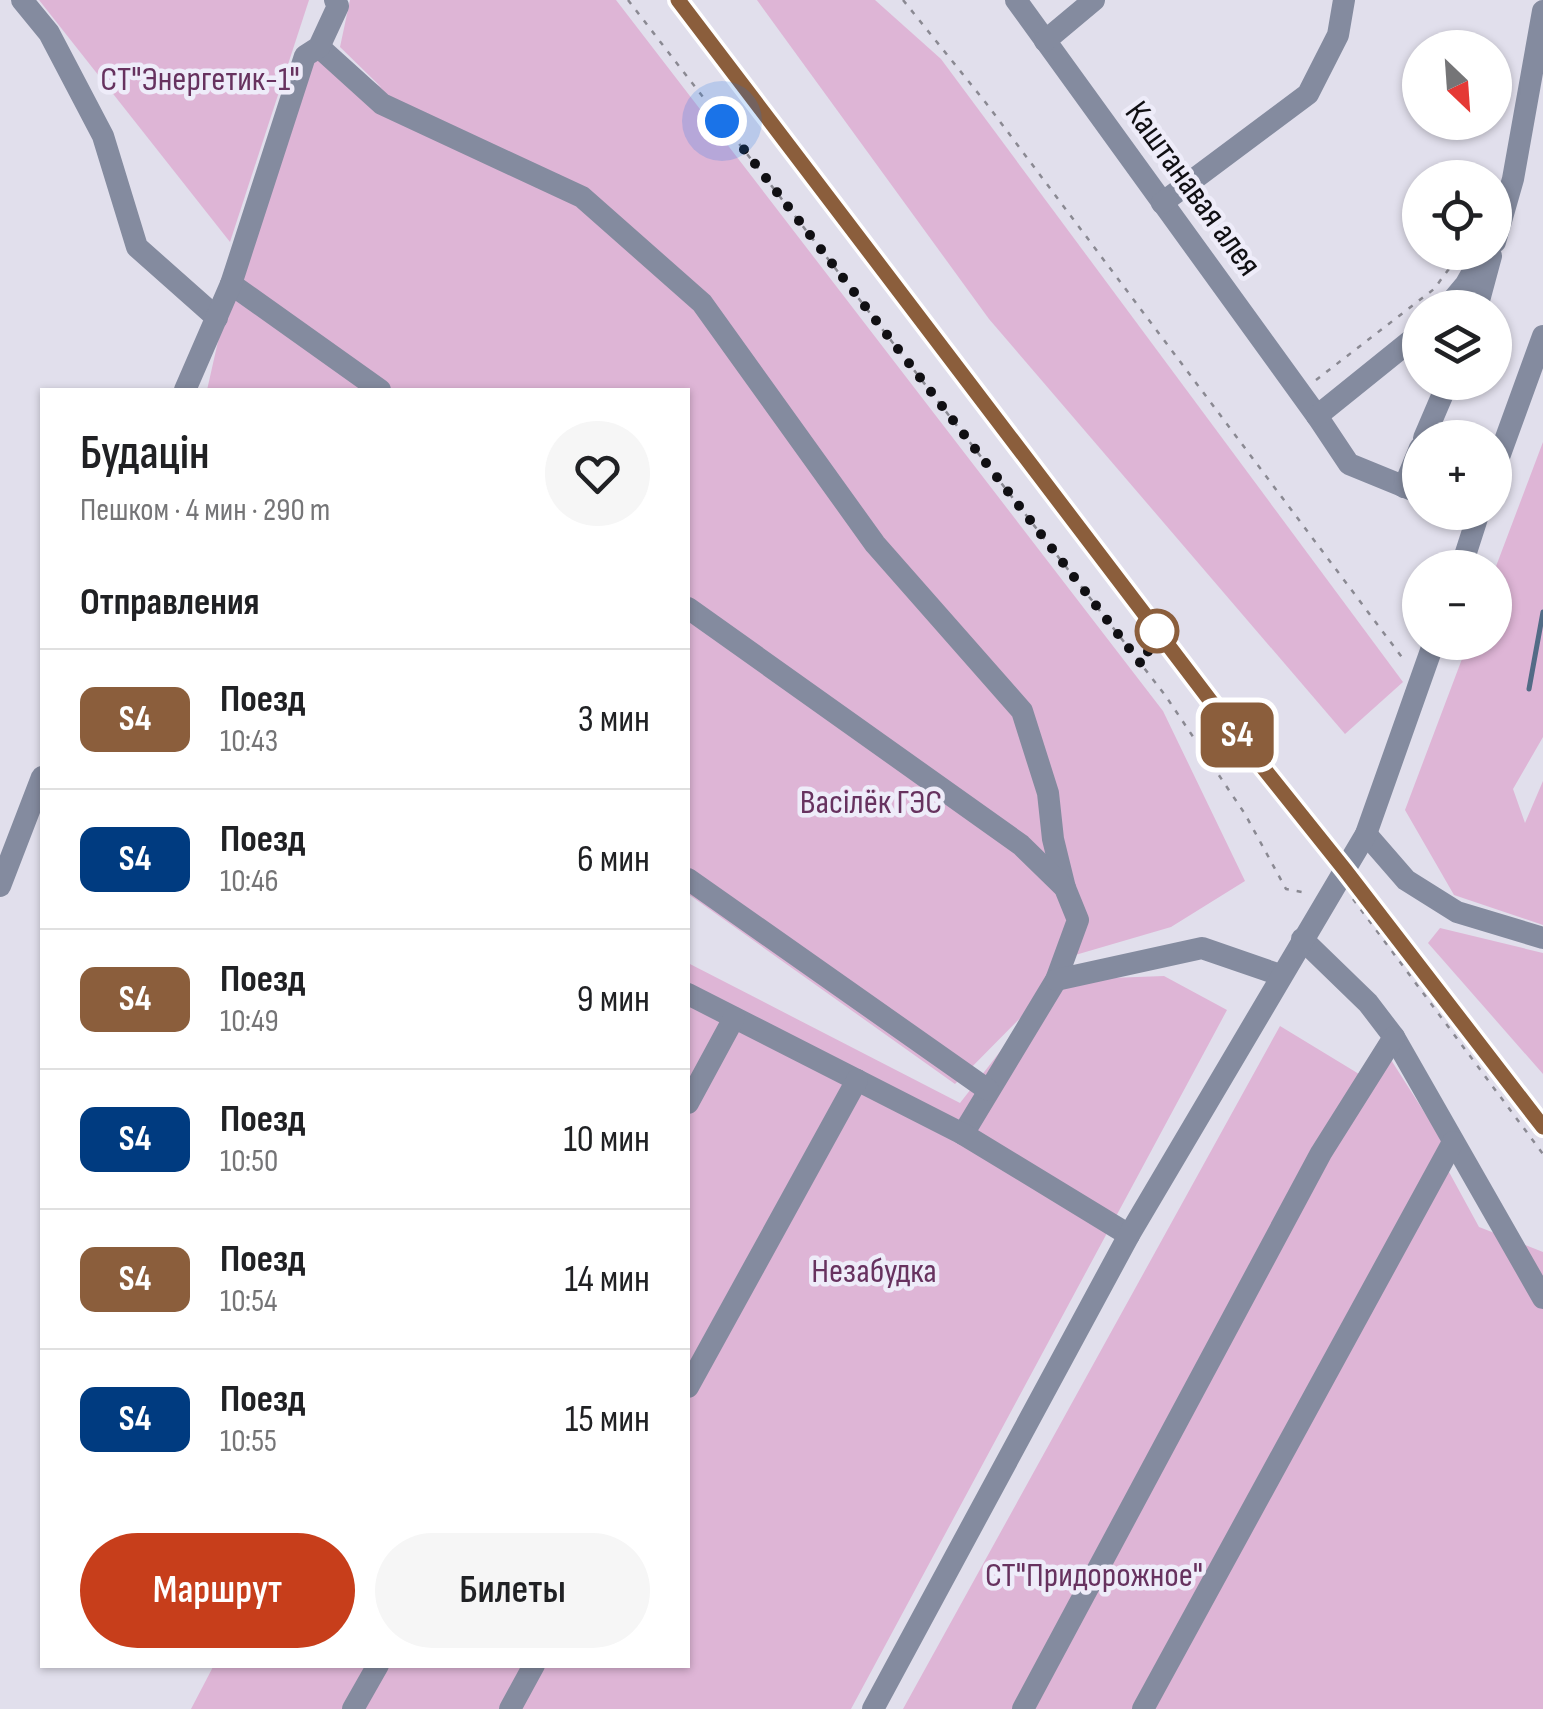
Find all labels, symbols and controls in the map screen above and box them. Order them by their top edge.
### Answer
north arrow [1402,30,1512,140]
map controls [1402,30,1512,660]
park label: СТ"Энергетик-1" [100,58,300,101]
street label: Каштанавая алея [1115,93,1270,284]
your location [697,96,747,146]
button: locate [1402,160,1512,270]
button: layers [1402,290,1512,400]
button: + [1402,420,1512,530]
button: heart [545,421,650,526]
text: Будацін [80,425,210,482]
text: Пешком · 4 мин · 290 m [80,491,330,530]
button: − [1402,550,1512,660]
text: Отправления [80,580,260,625]
unlabelled marker [1136,610,1178,652]
text: Поезд [220,677,305,722]
text: 3 мин [578,697,650,742]
text: S4 [119,698,151,741]
line badge: S4 [1192,702,1282,768]
text: S4 [1221,714,1253,757]
text: 10:43 [220,722,278,761]
park label: Васілёк ГЭС [800,781,942,824]
text: Поезд [220,817,305,862]
text: 6 мин [577,837,650,882]
text: S4 [119,838,151,881]
text: 10:46 [220,862,279,901]
text: Поезд [220,957,305,1002]
text: 9 мин [577,977,650,1022]
text: S4 [119,978,151,1021]
text: 10:49 [220,1002,279,1041]
text: Поезд [220,1097,305,1142]
text: 10 мин [563,1117,650,1162]
text: S4 [119,1118,151,1161]
text: 10:50 [220,1142,278,1181]
text: Поезд [220,1237,305,1282]
park label: Незабудка [811,1250,937,1293]
text: 14 мин [564,1257,650,1302]
text: S4 [119,1258,151,1301]
text: 10:54 [220,1282,277,1321]
text: Поезд [220,1377,305,1422]
text: 15 мин [565,1397,650,1442]
text: S4 [119,1398,151,1441]
text: 10:55 [220,1422,277,1461]
button: Маршрут [80,1533,355,1648]
button: Билеты [375,1533,650,1648]
park label: СТ"Придорожное" [985,1554,1203,1597]

